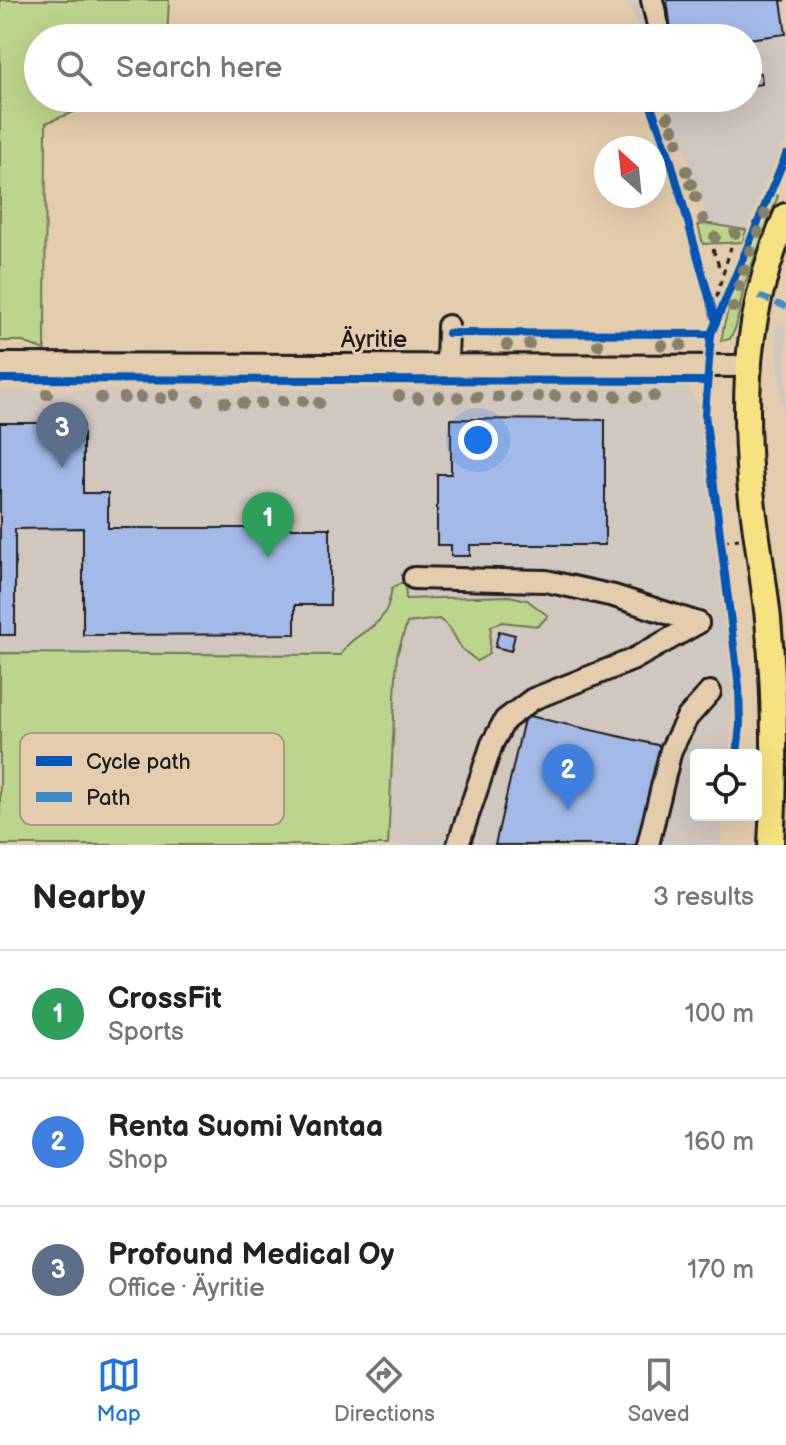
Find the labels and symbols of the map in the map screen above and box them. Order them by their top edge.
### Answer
north arrow [594,136,666,208]
street label: Äyritie [341,325,407,354]
pin: 3 [36,402,88,468]
your location [458,420,498,460]
pin: 1 [242,492,294,558]
legend [20,733,284,825]
pin: 2 [542,744,594,810]
text: Cycle path [86,749,191,776]
text: Path [86,785,130,812]

